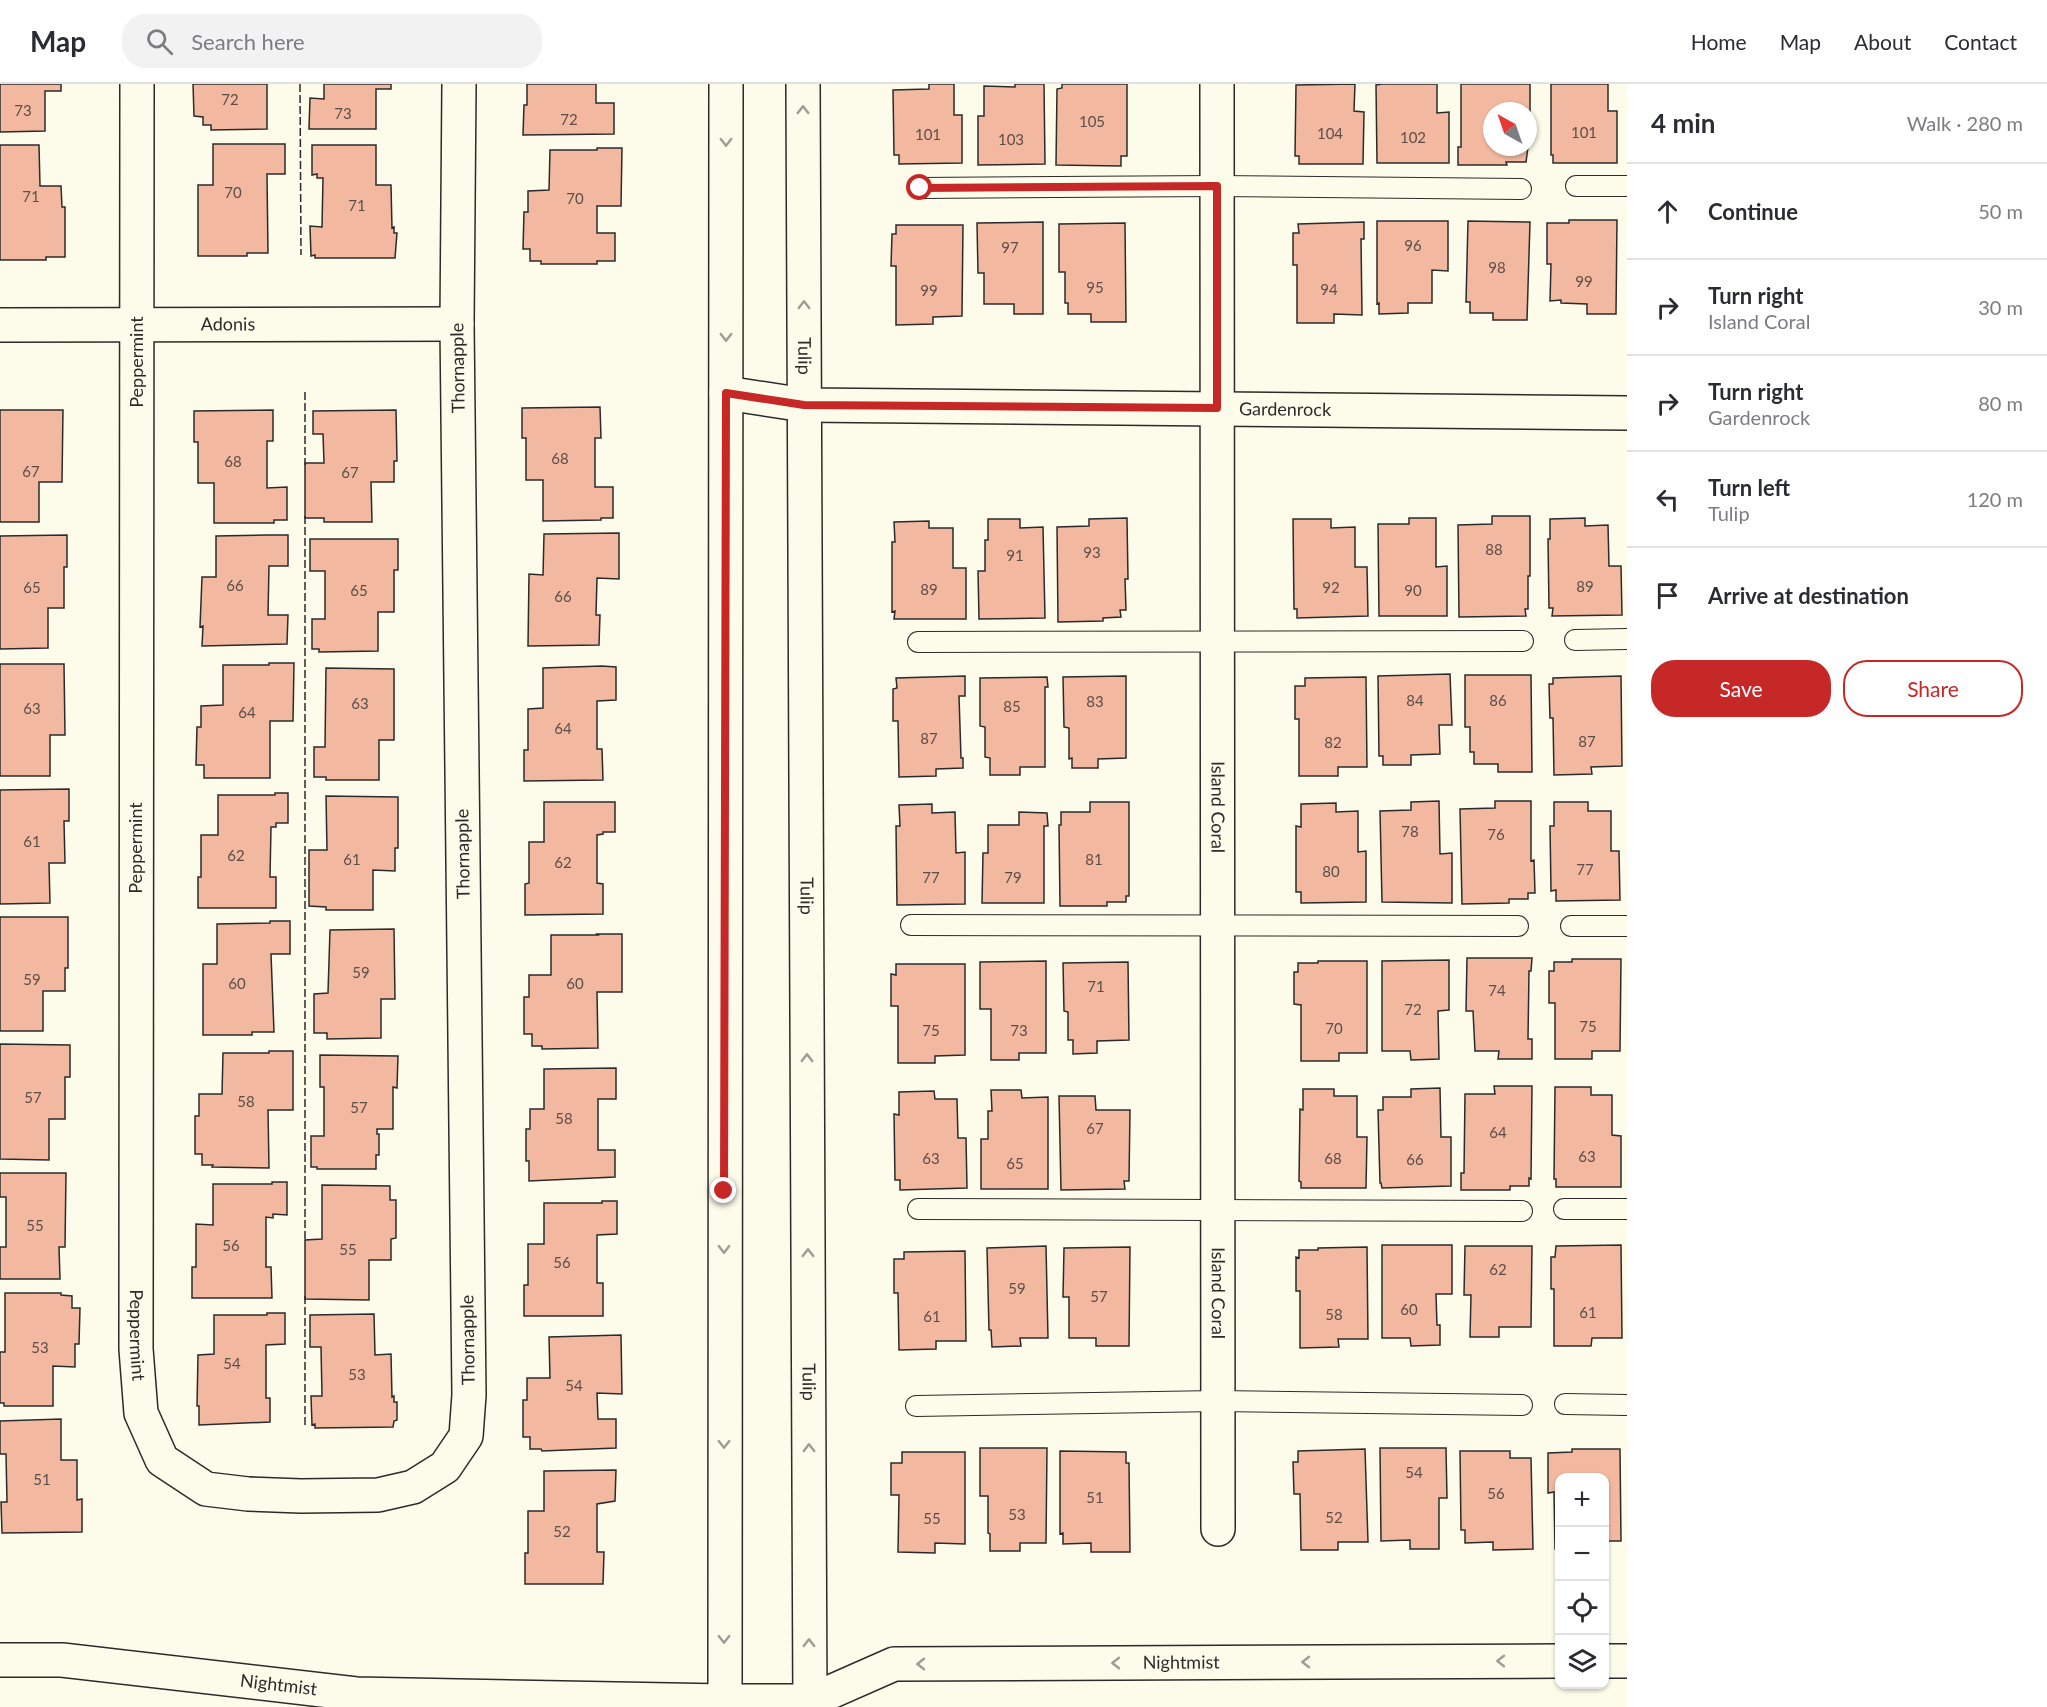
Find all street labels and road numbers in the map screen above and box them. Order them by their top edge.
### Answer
street label: Adonis [201,312,255,335]
street label: Peppermint [125,316,147,408]
street label: Thornapple [445,323,469,413]
street label: Tulip [794,337,816,375]
street label: Gardenrock [1239,397,1332,420]
street label: Island Coral [1207,761,1230,853]
street label: Peppermint [124,802,146,894]
street label: Thornapple [450,809,474,899]
street label: Tulip [796,877,819,915]
street label: Island Coral [1208,1247,1230,1339]
street label: Peppermint [126,1289,150,1382]
street label: Thornapple [455,1295,479,1385]
street label: Tulip [799,1363,821,1401]
street label: Nightmist [1143,1651,1220,1673]
street label: Nightmist [239,1669,319,1699]

